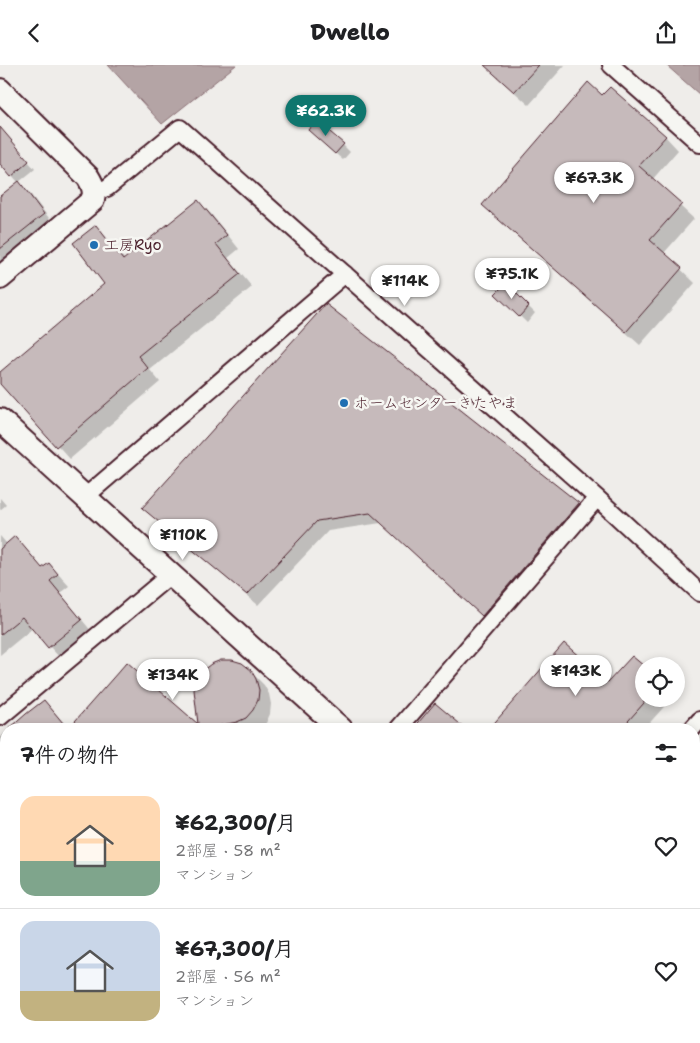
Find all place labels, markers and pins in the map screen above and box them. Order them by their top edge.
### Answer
pin: ¥62.3K [285,95,367,137]
pin: ¥67.3K [553,161,635,204]
place label: 工房Ryo [104,235,162,255]
marker: 工房Ryo [88,239,100,251]
pin: ¥75.1K [471,257,553,300]
pin: ¥114K [370,265,440,307]
place label: ホームセンターきたやま [354,393,518,413]
marker: ホームセンターきたやま [338,397,350,409]
pin: ¥110K [148,519,218,561]
pin: ¥143K [541,655,611,697]
pin: ¥134K [138,659,208,701]

